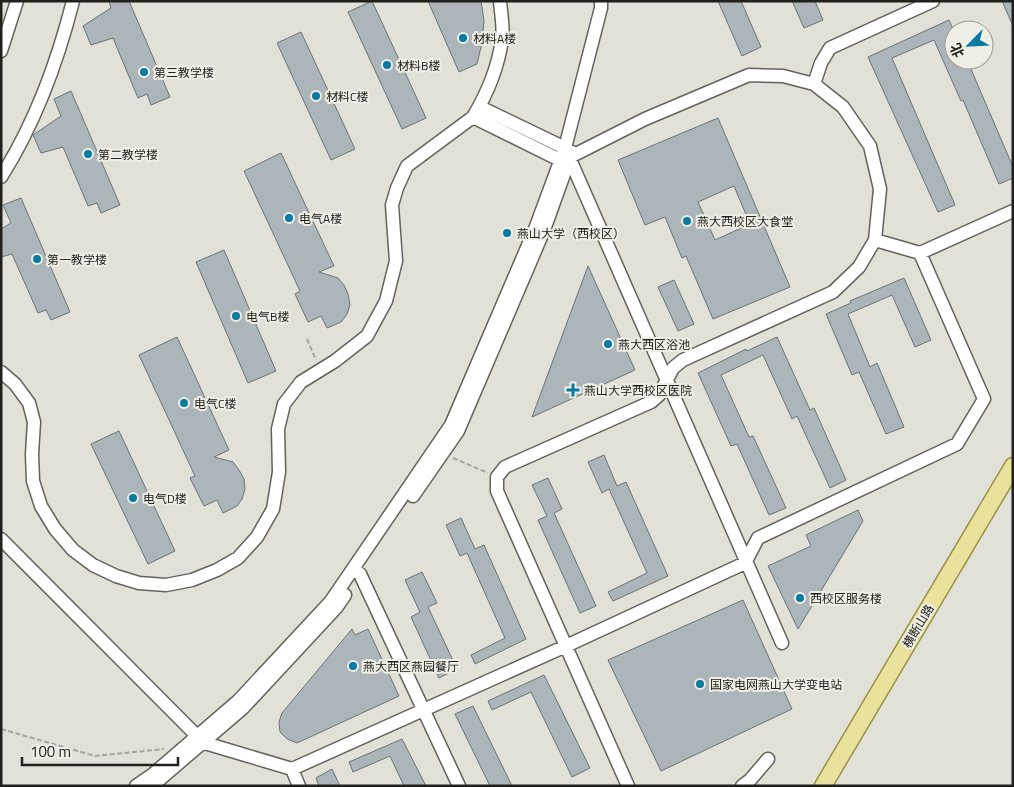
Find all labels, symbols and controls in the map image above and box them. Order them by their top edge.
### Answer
north arrow [944,20,994,70]
place label: 材料A楼 [473,29,516,48]
marker: 材料A楼 [457,32,469,44]
text: 北 [944,40,969,61]
place label: 材料B楼 [397,56,440,75]
marker: 材料B楼 [381,59,393,71]
place label: 第三教学楼 [154,63,214,82]
marker: 第三教学楼 [138,66,150,78]
place label: 材料C楼 [326,87,369,106]
marker: 材料C楼 [310,90,322,102]
place label: 第二教学楼 [98,145,158,164]
marker: 第二教学楼 [82,148,94,160]
place label: 电气A楼 [299,209,342,228]
marker: 电气A楼 [283,212,295,224]
place label: 燕大西校区大食堂 [697,212,793,231]
marker: 燕大西校区大食堂 [681,215,693,227]
place label: 燕山大学（西校区） [517,224,625,243]
marker: 燕山大学（西校区） [501,227,513,239]
place label: 第一教学楼 [47,250,107,269]
marker: 第一教学楼 [31,253,43,265]
place label: 电气B楼 [246,307,289,326]
marker: 电气B楼 [230,310,242,322]
place label: 燕大西区浴池 [618,335,690,354]
marker: 燕大西区浴池 [602,338,614,350]
place label: 燕山大学西校区医院 [584,381,692,400]
marker: 燕山大学西校区医院 [566,383,580,397]
place label: 电气C楼 [194,394,237,413]
marker: 电气C楼 [178,397,190,409]
place label: 电气D楼 [143,489,187,508]
marker: 电气D楼 [127,492,139,504]
place label: 西校区服务楼 [810,589,882,608]
marker: 西校区服务楼 [794,592,806,604]
street label: 横断山路 [897,601,939,651]
place label: 燕大西区燕园餐厅 [363,657,459,676]
marker: 燕大西区燕园餐厅 [347,660,359,672]
place label: 国家电网燕山大学变电站 [710,675,842,694]
marker: 国家电网燕山大学变电站 [694,678,706,690]
scale bar [22,734,179,766]
text: 100 m [30,740,71,763]

